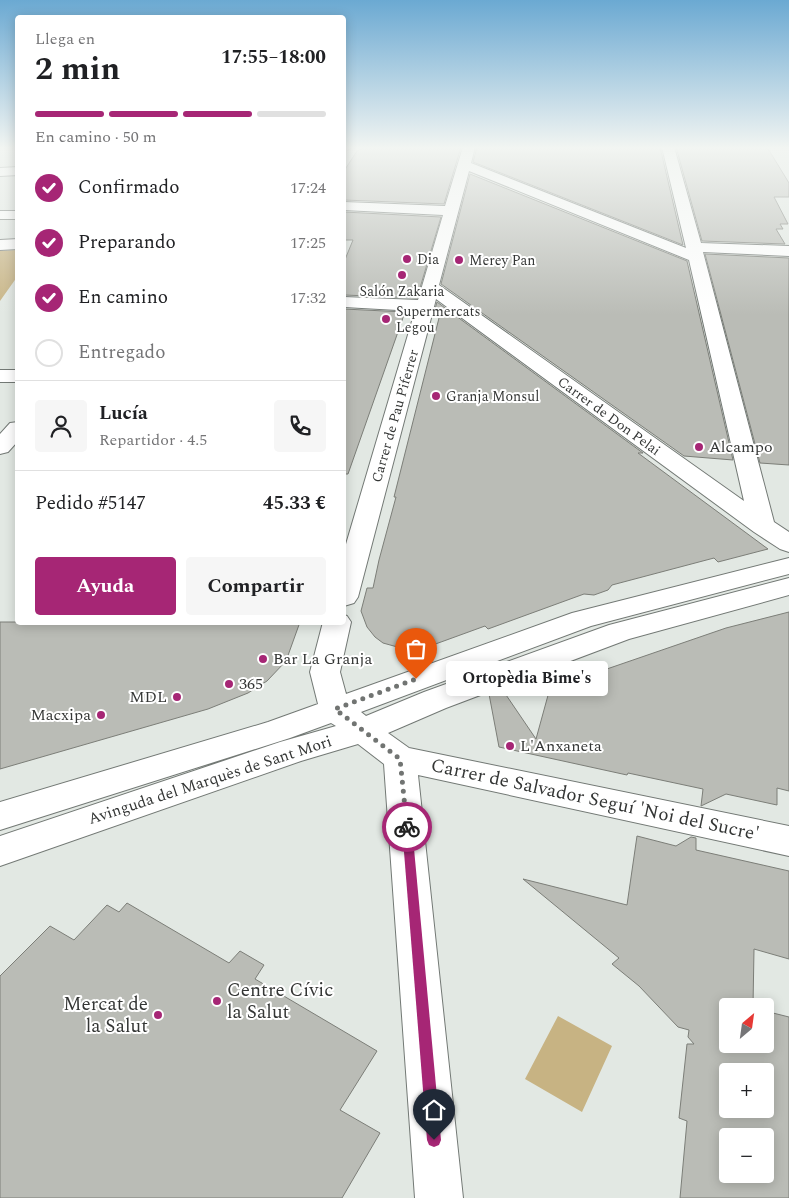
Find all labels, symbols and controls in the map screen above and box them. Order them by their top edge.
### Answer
text: Llega en [35,27,95,51]
text: 17:55–18:00 [221,43,326,72]
text: 2 min [35,45,120,94]
text: En camino · 50 m [35,125,157,149]
text: Confirmado [78,173,179,202]
icon: check [35,174,63,202]
text: 17:24 [290,176,326,200]
text: Preparando [78,228,176,257]
icon: check [35,229,63,257]
text: 17:25 [290,231,326,255]
place label: Dia [417,249,439,270]
place label: Merey Pan [469,250,535,271]
marker: Dia [401,253,413,265]
marker: Merey Pan [453,254,465,266]
marker: Salón Zakaria [396,269,408,281]
place label: Salón Zakaria [360,281,445,302]
text: En camino [78,283,168,312]
icon: check [35,284,63,312]
text: 17:32 [290,286,326,310]
place label: Supermercats Legou [396,301,481,338]
marker: Supermercats Legou [380,313,392,325]
text: Entregado [78,338,165,367]
street label: Carrer de Pau Piferrer [366,347,424,485]
street label: Carrer de Don Pelai [553,371,665,461]
place label: Granja Monsul [446,386,539,407]
marker: Granja Monsul [430,390,442,402]
text: Lucía [99,399,148,428]
button: person [35,400,87,452]
button: phone [274,400,326,452]
text: Repartidor · 4.5 [99,428,207,452]
place label: Alcampo [709,435,773,459]
marker: Alcampo [693,441,705,453]
text: Pedido #5147 [35,489,146,518]
text: 45.33 € [263,489,326,518]
button: Ayuda [35,557,176,615]
button: Compartir [186,557,326,615]
pin [395,628,437,679]
icon: bag [402,635,430,663]
place label: Bar La Granja [273,647,373,671]
marker: Bar La Granja [257,653,269,665]
callout: Ortopèdia Bime's [446,662,608,696]
text: Ortopèdia Bime's [463,666,591,690]
place label: 365 [239,672,263,696]
marker: 365 [223,678,235,690]
place label: MDL [129,685,167,709]
marker: MDL [171,691,183,703]
place label: Macxipa [30,703,91,727]
marker: Macxipa [95,709,107,721]
street label: Avinguda del Marquès de Sant Mori [85,729,335,831]
place label: L'Anxaneta [520,734,602,758]
marker: L'Anxaneta [504,740,516,752]
street label: Carrer de Salvador Seguí 'Noi del Sucre' [428,751,762,849]
courier [382,802,432,852]
icon: bike [393,813,421,841]
place label: Centre Cívic la Salut [227,976,333,1027]
place label: Mercat de la Salut [63,990,148,1041]
marker: Centre Cívic la Salut [211,995,223,1007]
north arrow [719,998,774,1052]
map controls [719,998,774,1183]
marker: Mercat de la Salut [152,1009,164,1021]
button: + [719,1063,774,1118]
pin [413,1089,455,1140]
icon: home [420,1096,448,1124]
button: − [719,1128,774,1183]

